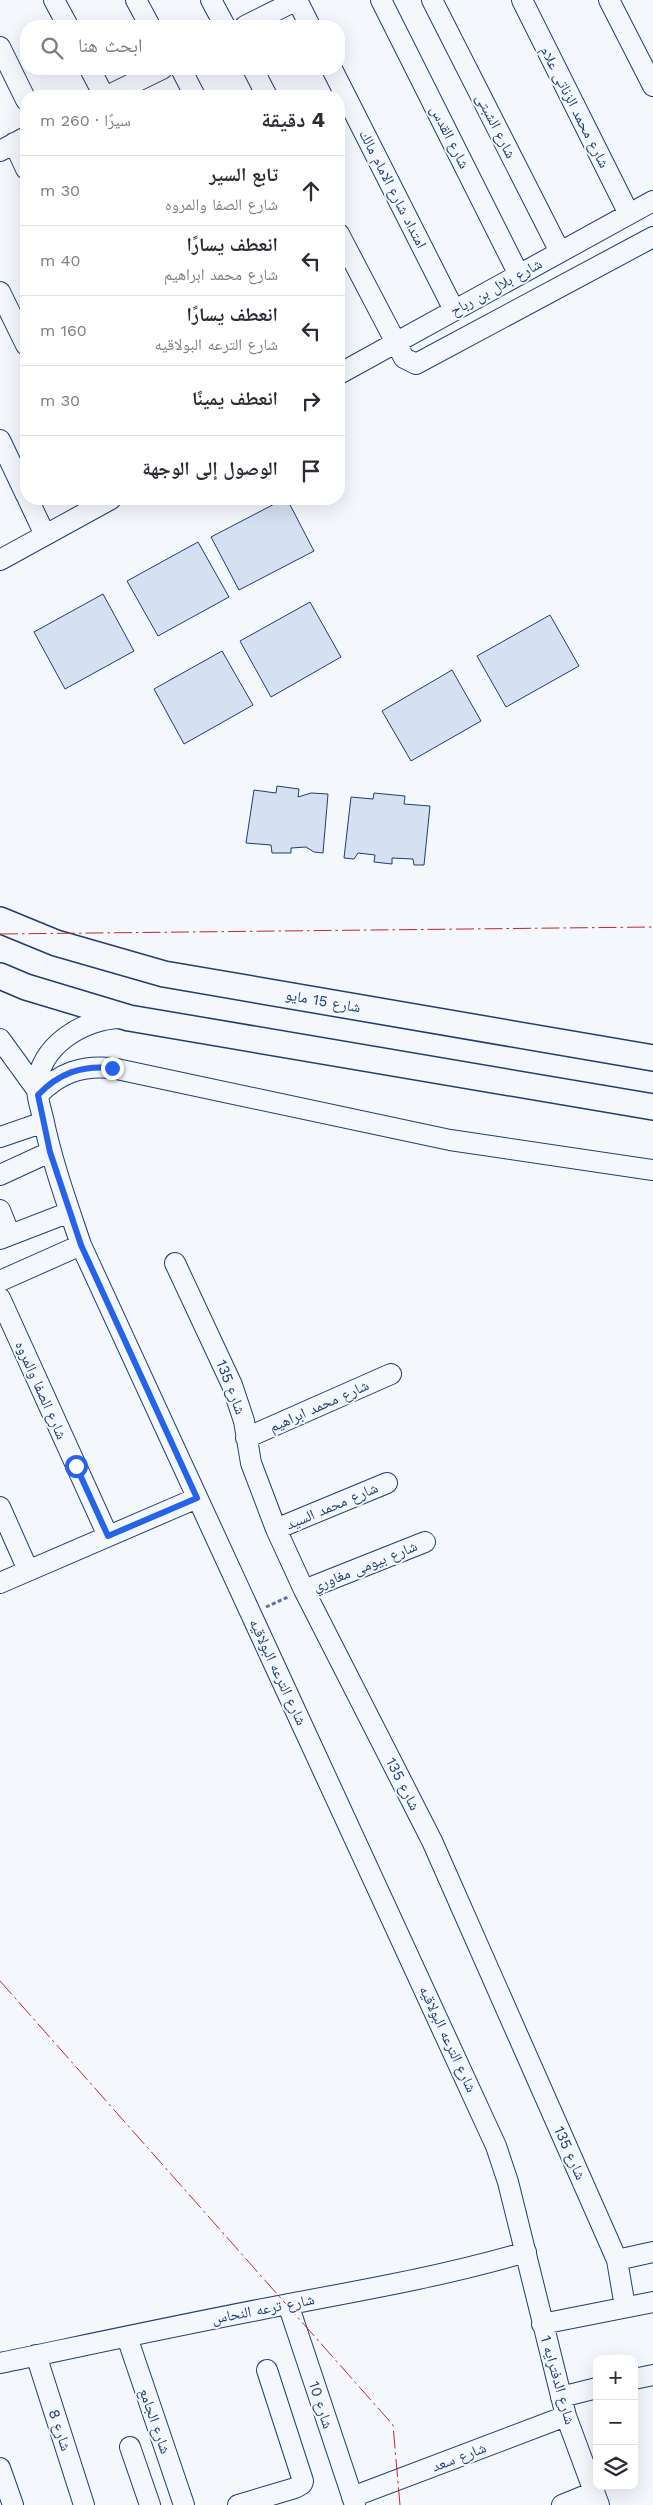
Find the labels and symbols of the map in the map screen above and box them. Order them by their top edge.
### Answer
street label: شارع محمد الزناتى علام [536,43,614,171]
street label: شارع الشبتى [471,91,520,162]
street label: شارع القدس [426,102,474,172]
street label: امتداد شارع الامام مالك [354,127,431,252]
street label: شارع بلال بن رباح [447,254,546,321]
street label: شارع 15 مايو [284,986,362,1017]
route end [101,1057,124,1080]
street label: شارع الصفا والمروه [10,1338,71,1443]
street label: شارع 135 [211,1357,250,1417]
street label: شارع محمد ابراهيم [266,1376,372,1437]
route start [65,1455,88,1478]
street label: شارع محمد السيد [283,1479,381,1534]
street label: شارع بيومى مغاوري [310,1537,421,1598]
street label: شارع الترعه البولاقيه [244,1616,311,1729]
street label: شارع 135 [381,1755,424,1814]
street label: شارع الترعه البولاقيه [414,1983,481,2096]
street label: شارع 135 [549,2123,590,2183]
street label: شارع ترعه النحاس [210,2290,316,2329]
street label: شارع الدفترايه 1 [536,2333,579,2427]
street label: شارع 10 [304,2379,337,2431]
street label: شارع الجامع [134,2386,175,2457]
street label: شارع 8 [44,2407,75,2454]
street label: شارع سعد [429,2438,489,2477]

